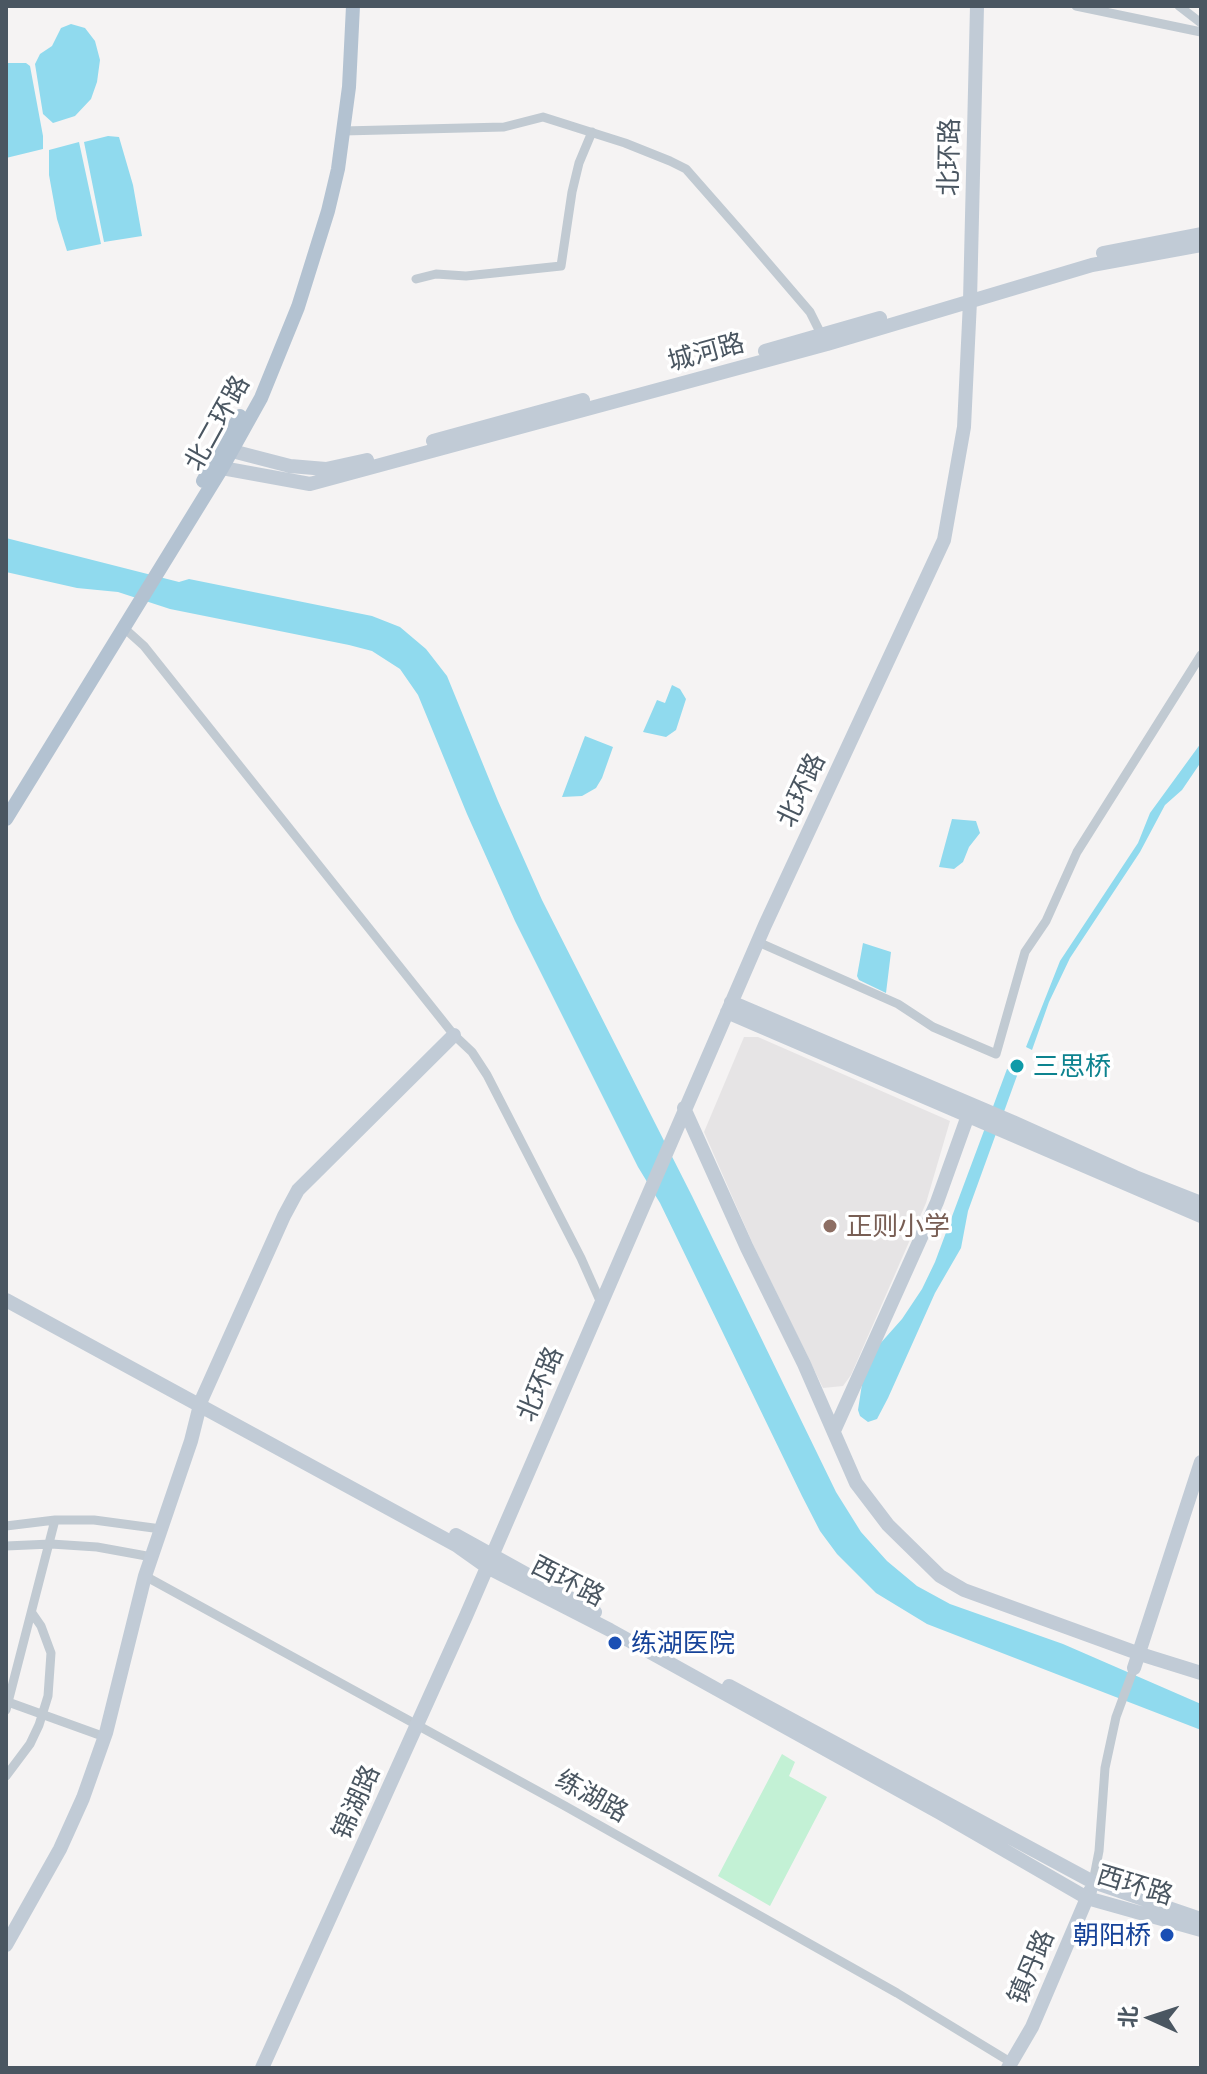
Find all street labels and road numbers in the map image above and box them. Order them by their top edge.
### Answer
street label: 北环路 [933,118,965,196]
street label: 城河路 [664,327,748,377]
street label: 北二环路 [178,370,256,476]
street label: 北环路 [770,748,832,832]
street label: 北环路 [510,1342,570,1426]
street label: 西环路 [526,1549,610,1613]
street label: 锦湖路 [326,1760,386,1844]
street label: 练湖路 [550,1763,634,1829]
street label: 西环路 [1093,1859,1177,1911]
street label: 镇丹路 [1001,1925,1061,2009]

